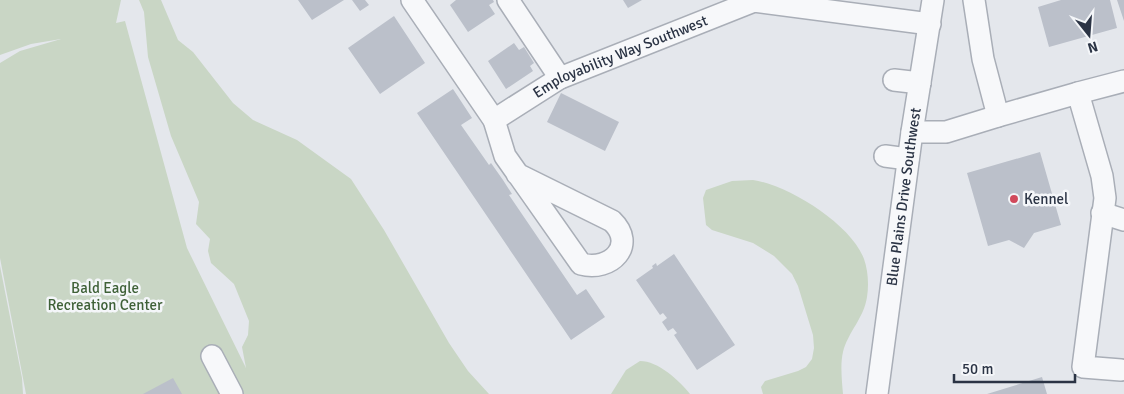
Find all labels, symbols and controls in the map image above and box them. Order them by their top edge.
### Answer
north arrow [1064,10,1114,60]
street label: Employability Way Southwest [530,11,710,102]
text: N [1086,37,1100,57]
street label: Blue Plains Drive Southwest [883,106,925,287]
place label: Kennel [1024,190,1068,208]
marker: Kennel [1008,193,1020,205]
park label: Bald Eagle Recreation Center [47,279,163,314]
scale bar [954,352,1075,384]
text: 50 m [962,360,993,378]

